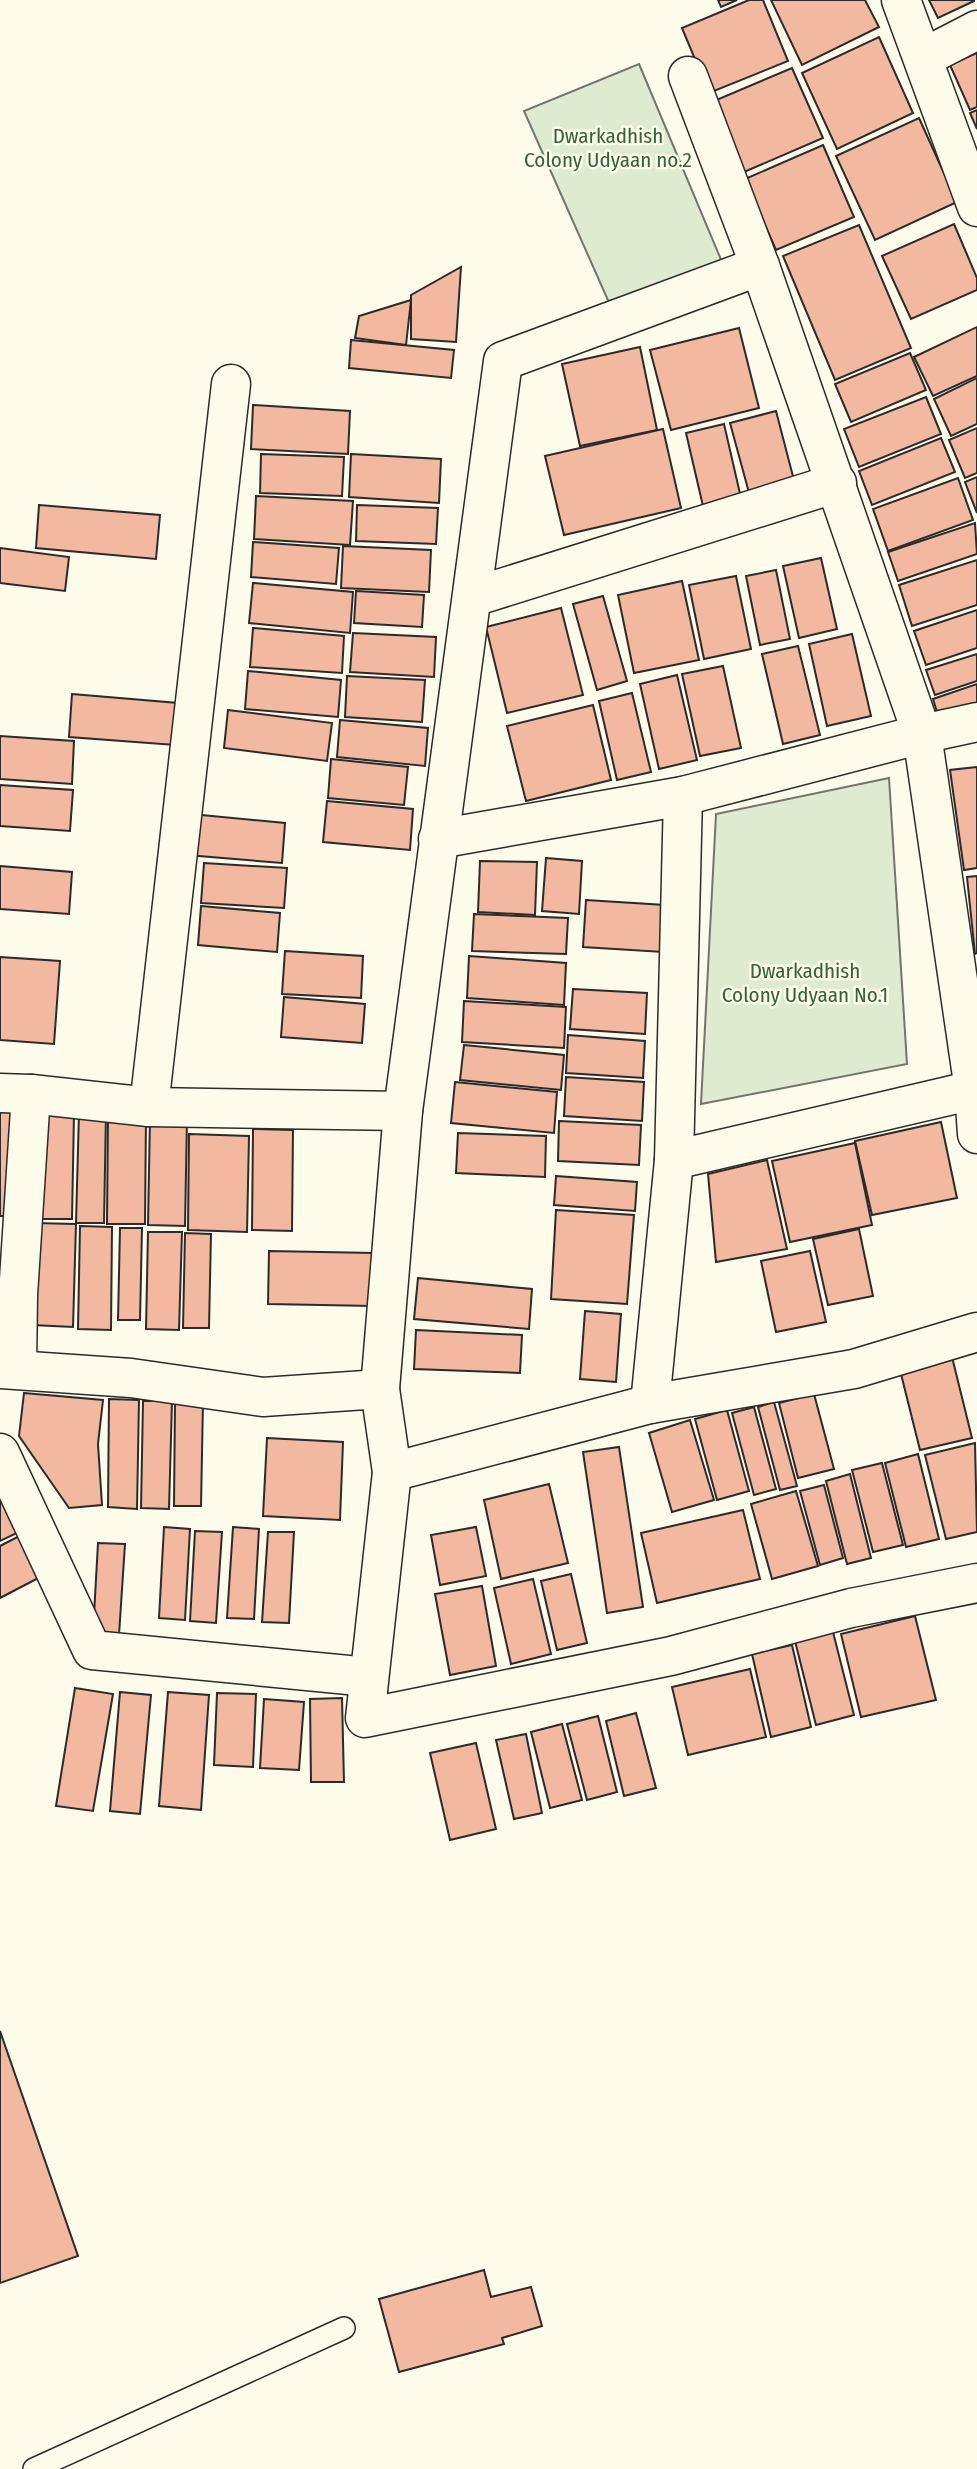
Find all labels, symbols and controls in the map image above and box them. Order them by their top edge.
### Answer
park label: Dwarkadhish Colony Udyaan no.2 [524,123,692,173]
park label: Dwarkadhish Colony Udyaan No.1 [722,958,888,1008]

